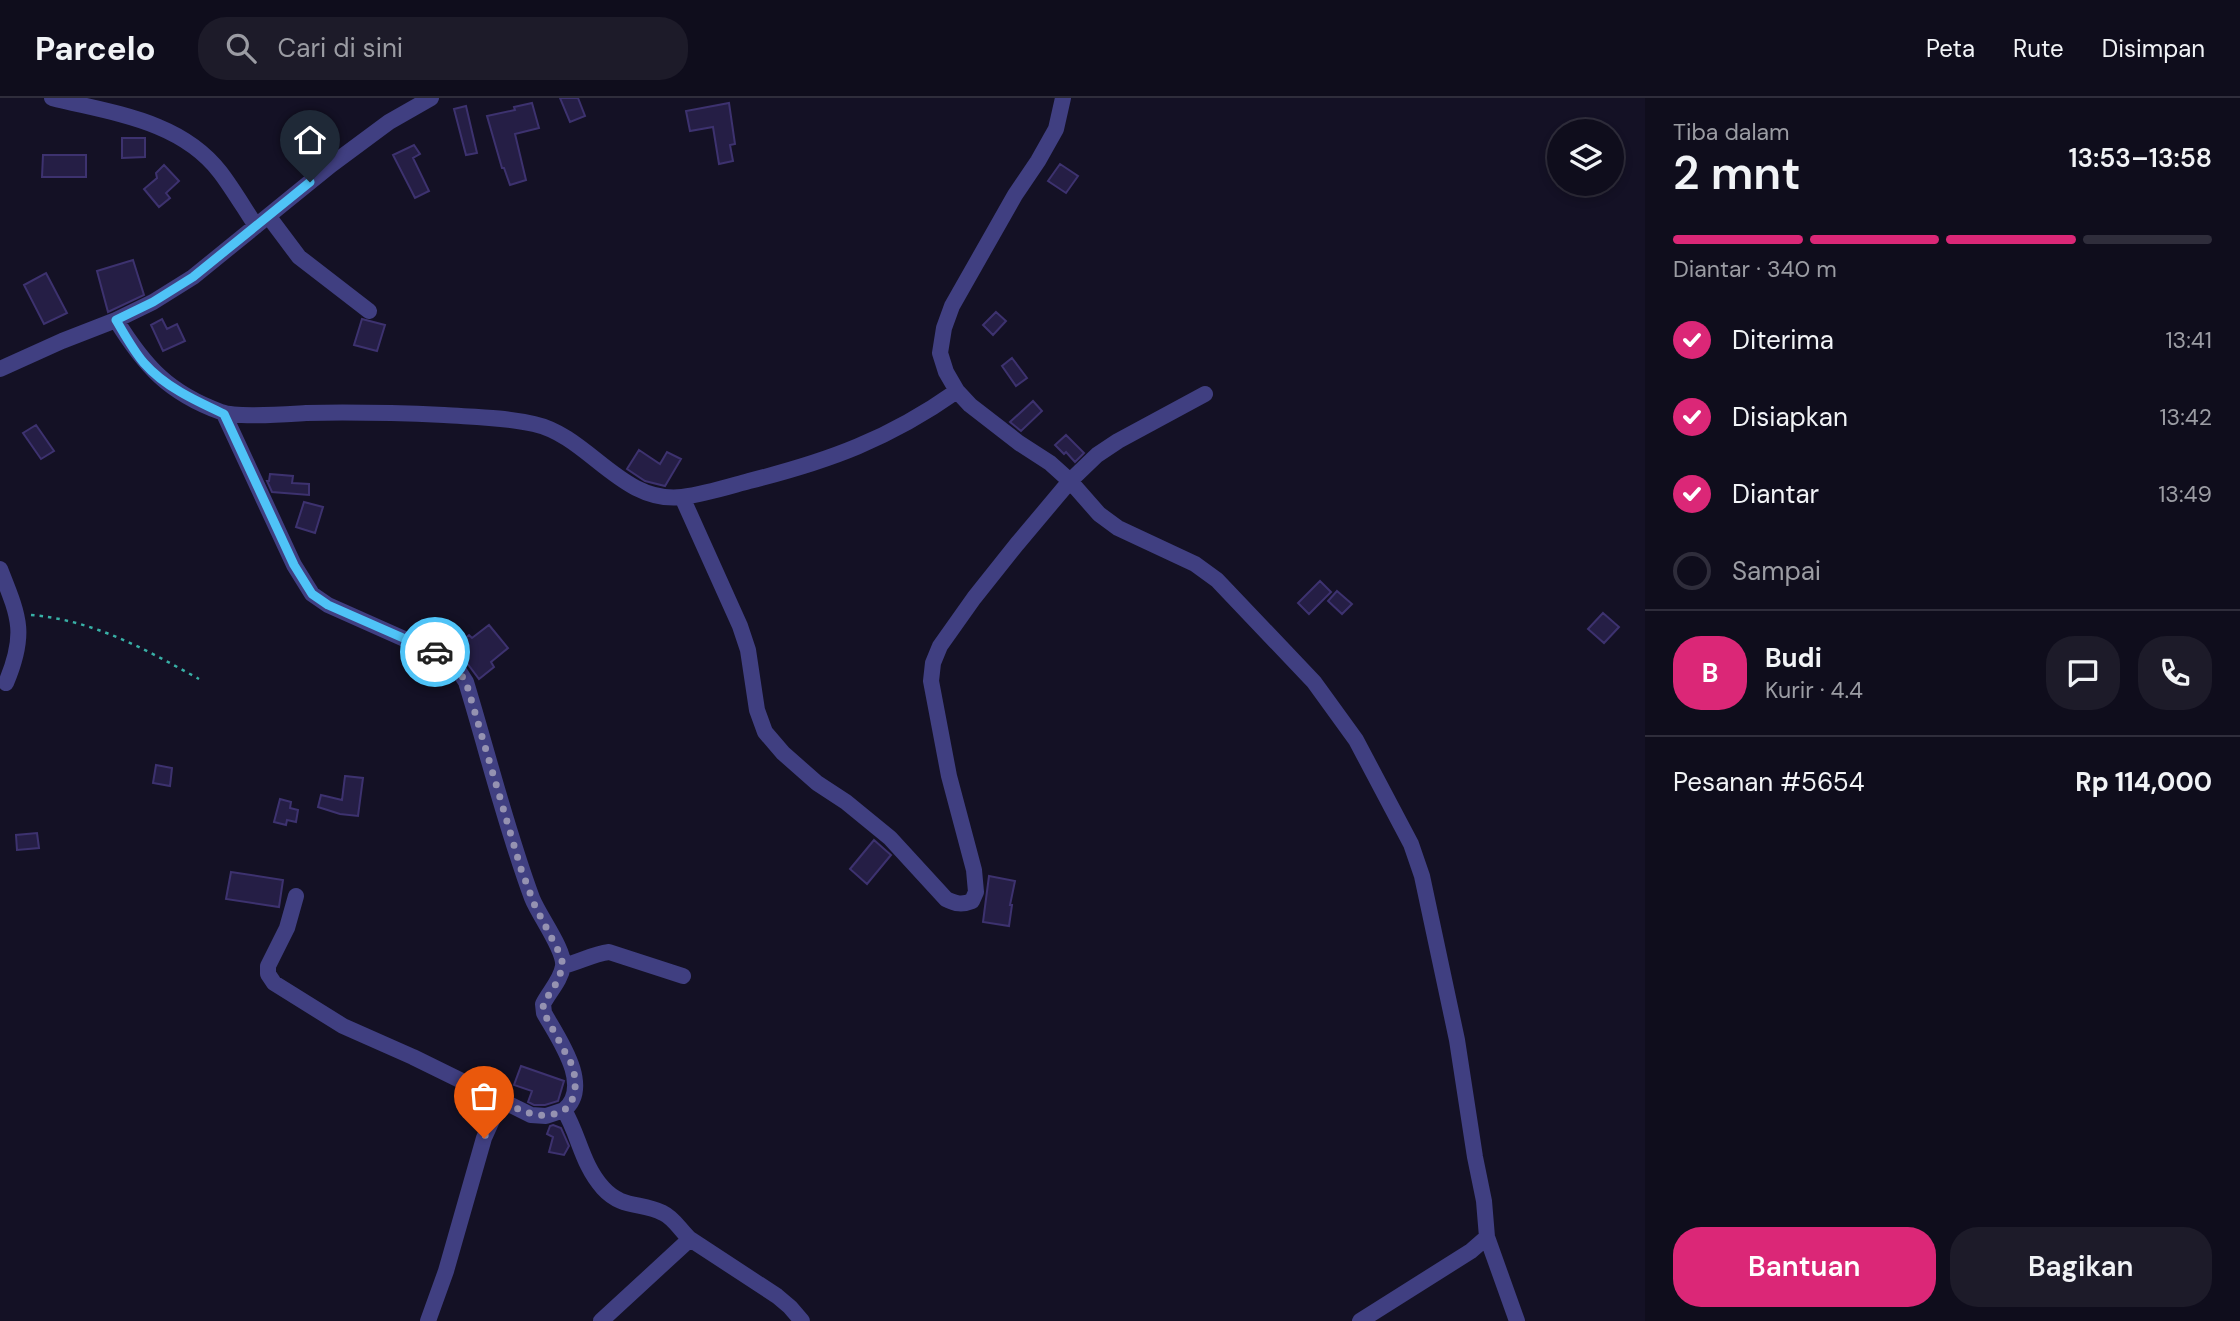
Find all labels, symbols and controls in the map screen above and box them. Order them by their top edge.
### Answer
search box [198,17,688,80]
text: Parcelo [35,27,156,70]
icon: search [222,29,260,67]
text: Cari di sini [278,31,403,65]
text: Peta [1926,33,1975,64]
text: Rute [2013,33,2064,64]
text: Disimpan [2102,33,2205,64]
pin [280,110,340,182]
text: Tiba dalam [1673,117,1790,147]
map controls [1547,119,1624,196]
button: layers [1547,119,1624,196]
icon: home [291,121,329,159]
text: 13:53–13:58 [2068,141,2212,175]
text: 2 mnt [1673,143,1801,203]
text: Diantar · 340 m [1673,254,1837,284]
icon: check [1673,321,1711,359]
text: Diterima [1732,323,1834,357]
text: 13:41 [2165,325,2212,355]
icon: check [1673,398,1711,436]
text: Disiapkan [1732,400,1848,434]
text: 13:42 [2159,402,2212,432]
icon: check [1673,475,1711,513]
text: Diantar [1732,477,1819,511]
text: 13:49 [2158,479,2212,509]
text: Sampai [1732,554,1821,588]
courier [400,617,470,687]
icon: car [416,633,454,671]
button: chat [2046,636,2120,710]
button: phone [2138,636,2212,710]
text: Budi [1765,641,1822,675]
text: B [1702,656,1718,690]
text: Kurir · 4.4 [1765,675,1863,705]
text: Pesanan #5654 [1673,765,1864,799]
text: Rp 114,000 [2075,765,2212,799]
pin [454,1066,514,1138]
icon: bag [465,1077,503,1115]
button: Bantuan [1673,1227,1936,1307]
button: Bagikan [1950,1227,2212,1307]

